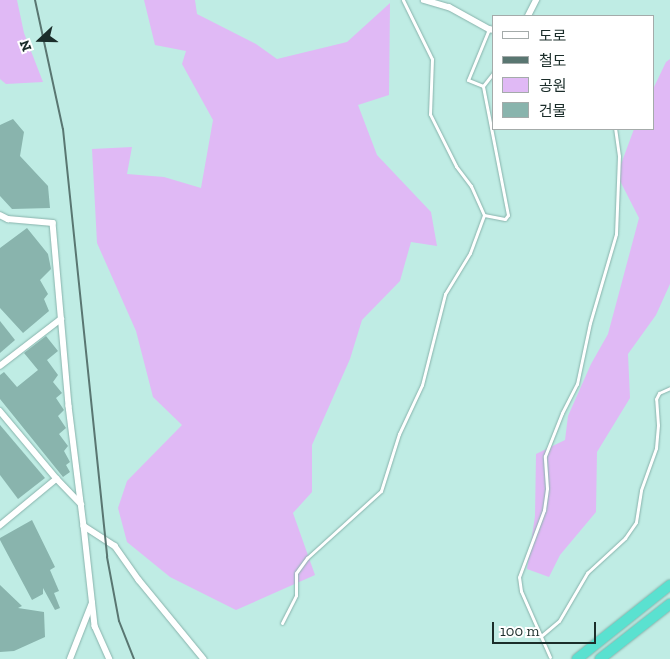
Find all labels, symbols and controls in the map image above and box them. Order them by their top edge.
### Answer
north arrow [15,15,65,65]
legend [492,15,655,130]
text: 도로 [539,27,567,45]
text: N [16,38,35,54]
text: 철도 [539,52,567,70]
text: 공원 [539,77,567,95]
text: 건물 [539,102,567,120]
scale bar [495,612,599,644]
text: 100 m [500,622,539,640]

